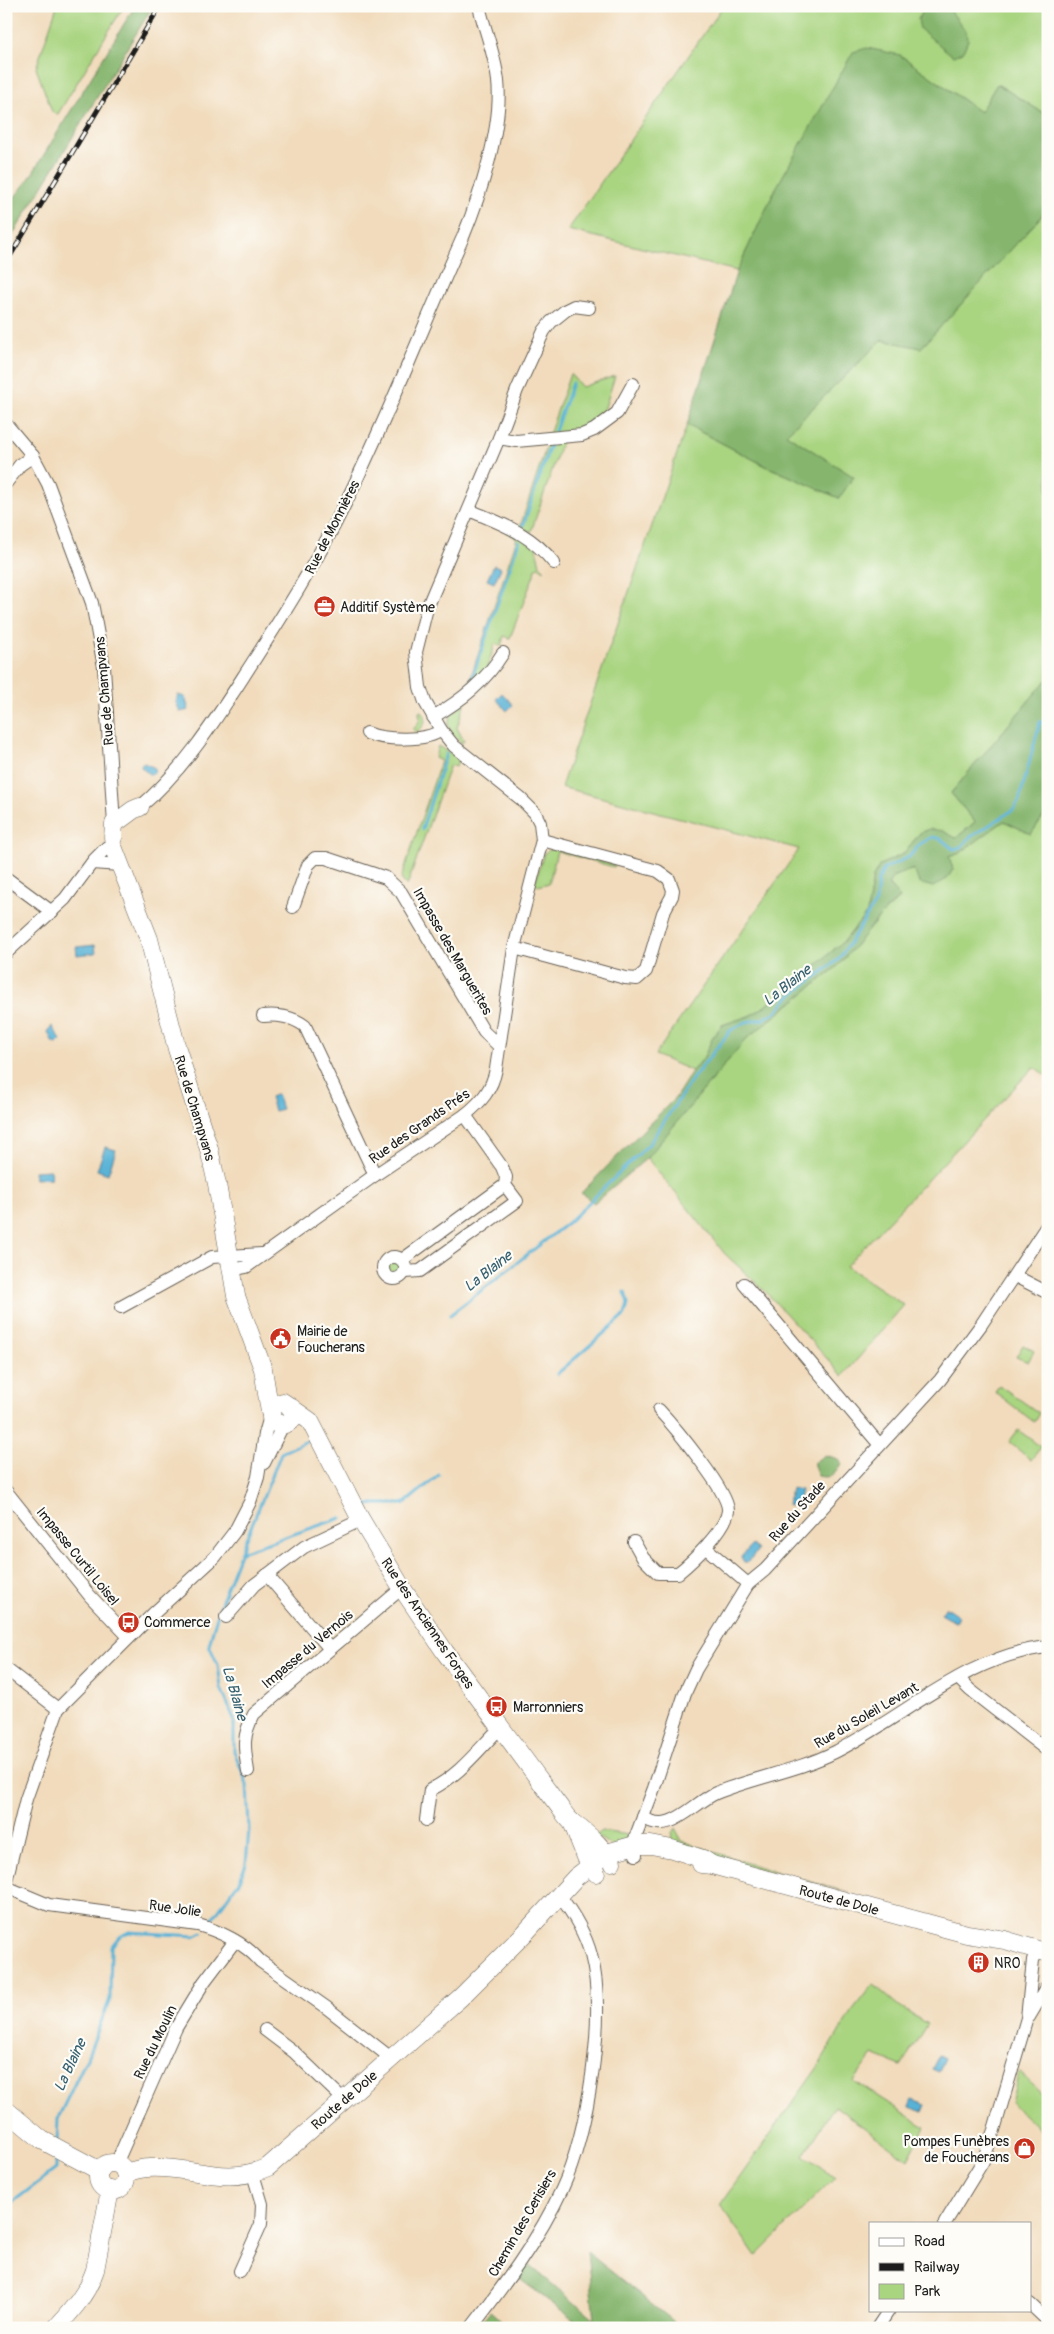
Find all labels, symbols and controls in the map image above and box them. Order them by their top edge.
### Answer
street label: Rue de Monnières [301,477,364,577]
office icon: Additif Système [312,595,336,619]
place label: Additif Système [340,599,435,616]
street label: Rue de Champvans [91,635,118,746]
street label: Impasse des Marguerites [409,885,496,1018]
water label: La Blaine [759,960,817,1010]
street label: Rue de Champvans [170,1054,219,1163]
street label: Rue des Grands Prés [366,1085,473,1167]
water label: La Blaine [460,1246,518,1296]
place label: Mairie de Foucherans [297,1323,366,1356]
public building icon: Mairie de Foucherans [269,1327,293,1351]
street label: Rue du Stade [766,1477,829,1545]
street label: Impasse Curtil Loisel [33,1504,122,1609]
street label: Rue des Anciennes Forges [377,1555,478,1692]
street label: Impasse du Vernois [258,1606,357,1692]
bus stop icon: Commerce [116,1610,140,1634]
place label: Commerce [144,1614,211,1631]
water label: La Blaine [218,1664,252,1724]
street label: Rue du Soleil Levant [811,1679,922,1752]
bus stop icon: Marronniers [485,1695,509,1719]
place label: Marronniers [513,1699,584,1716]
street label: Route de Dole [797,1882,881,1919]
street label: Rue Jolie [148,1896,202,1921]
building icon: NRO [966,1951,990,1975]
place label: NRO [994,1955,1021,1972]
street label: Rue du Moulin [130,2002,181,2082]
water label: La Blaine [50,2034,92,2095]
street label: Route de Dole [308,2067,381,2134]
place label: Pompes Funèbres de Foucherans [903,2133,1010,2166]
shop icon: Pompes Funèbres de Foucherans [1013,2137,1037,2161]
street label: Chemin des Cerisiers [485,2166,560,2280]
legend [869,2222,1032,2312]
text: Road [914,2232,945,2251]
text: Railway [914,2258,960,2277]
text: Park [914,2282,941,2301]

